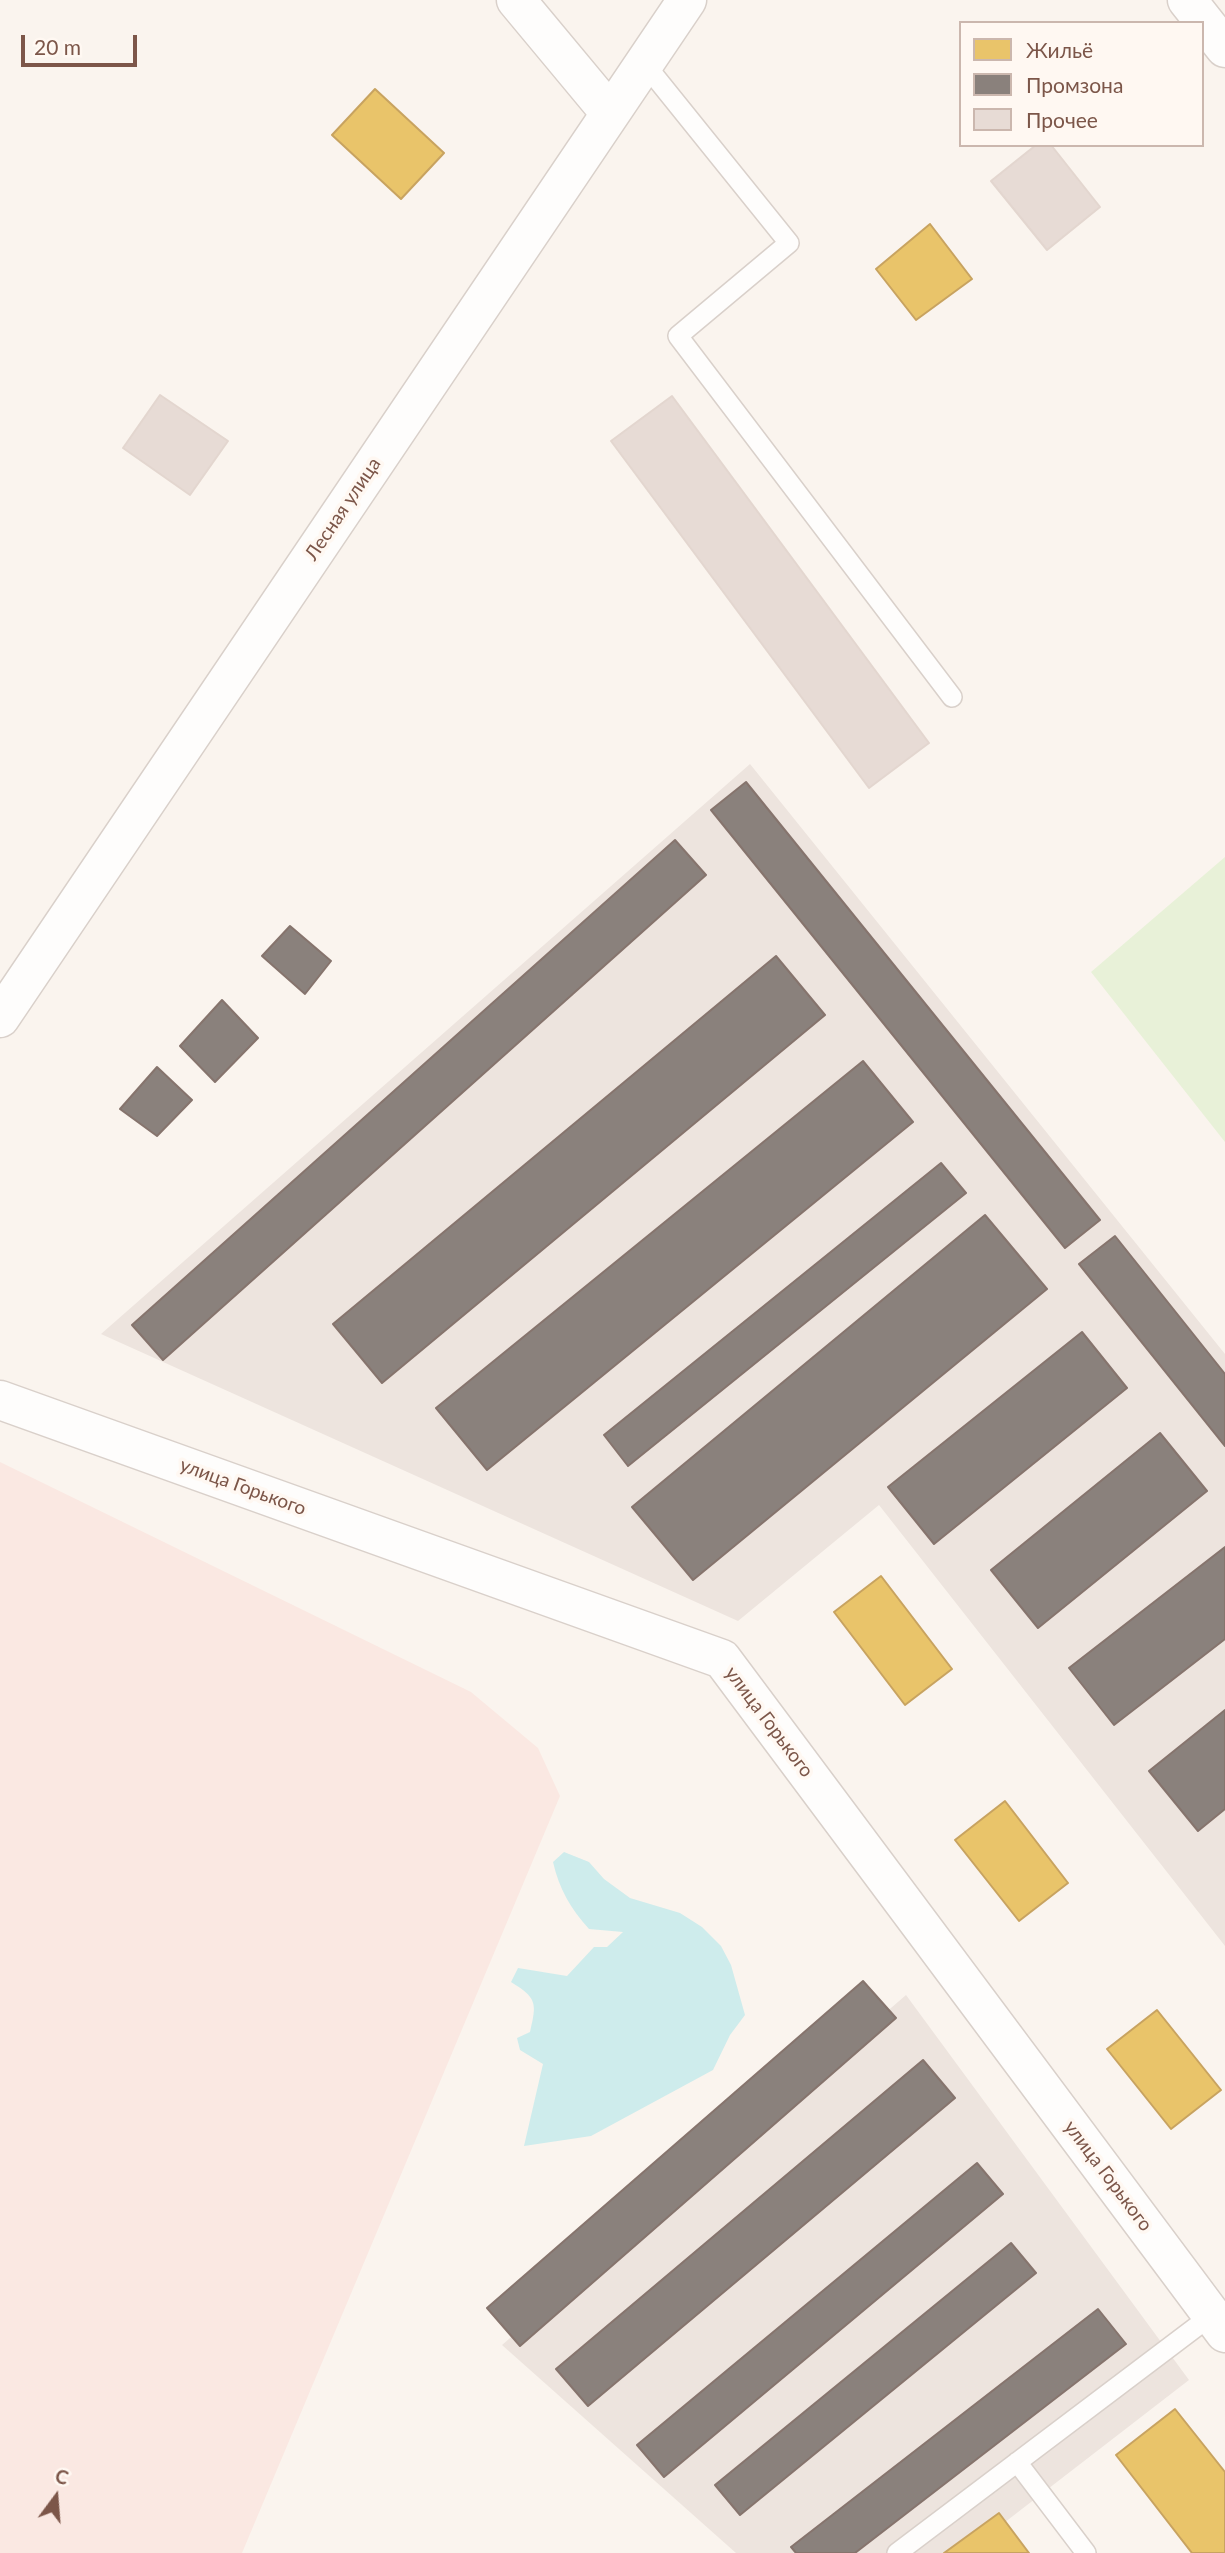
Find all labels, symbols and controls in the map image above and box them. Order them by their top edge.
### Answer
scale bar [24,21,140,65]
legend [959,21,1204,147]
text: 20 m [34,34,81,59]
text: Жильё [1026,37,1093,62]
text: Промзона [1026,72,1123,97]
text: Прочее [1026,107,1098,132]
street label: Лесная улица [300,453,386,565]
street label: улица Горького [177,1454,309,1520]
street label: улица Горького [720,1662,818,1782]
street label: улица Горького [1059,2116,1157,2236]
north arrow [21,2462,91,2532]
text: С [53,2464,71,2489]

